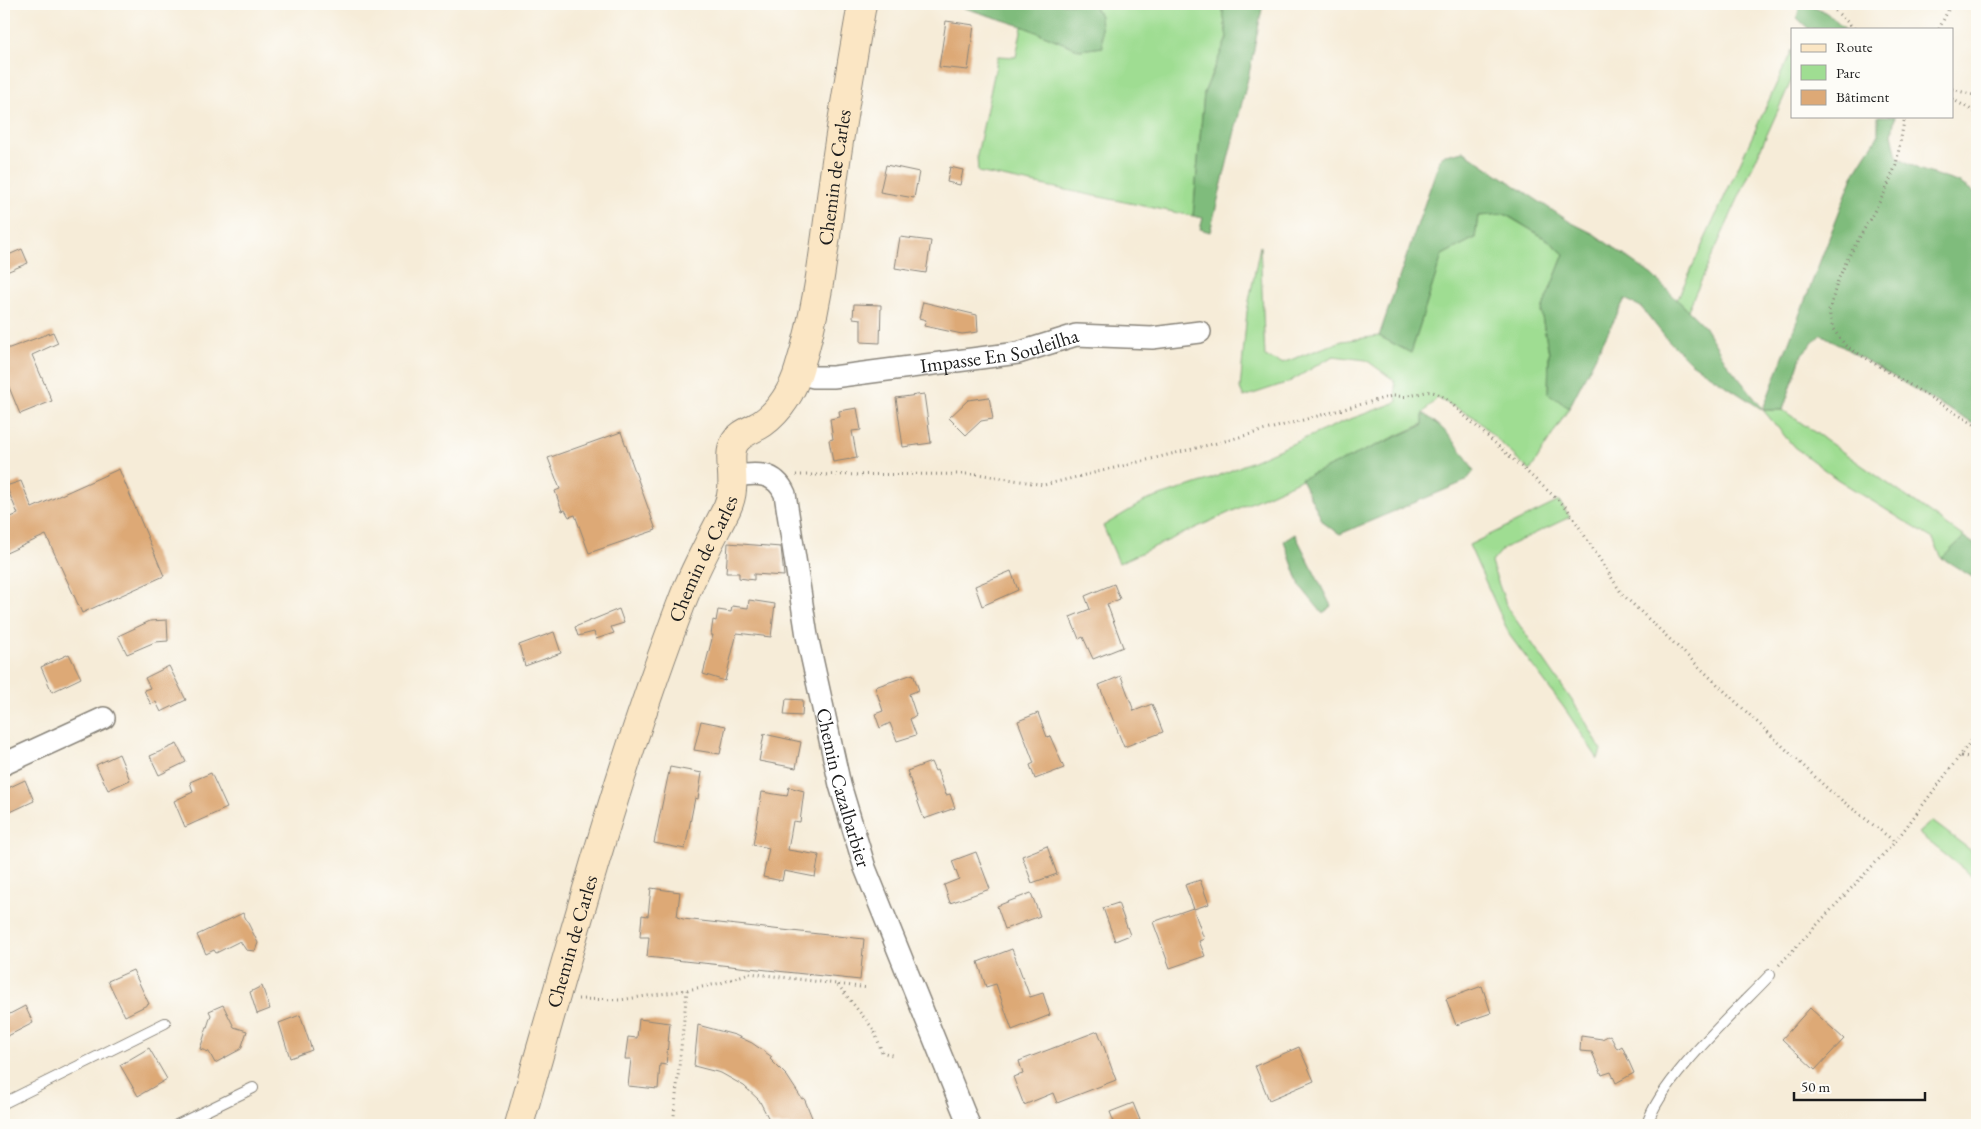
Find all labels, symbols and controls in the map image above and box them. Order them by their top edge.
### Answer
legend [1791,28,1954,118]
text: Route [1836,37,1873,56]
text: Parc [1836,63,1861,82]
text: Bâtiment [1836,87,1890,106]
street label: Chemin de Carles [812,107,857,247]
street label: Impasse En Souleilha [918,322,1082,379]
street label: Chemin de Carles [662,493,744,626]
street label: Chemin Cazalbarbier [810,705,877,871]
street label: Chemin de Carles [540,872,603,1011]
scale bar [1794,1069,1925,1101]
text: 50 m [1801,1077,1830,1096]

